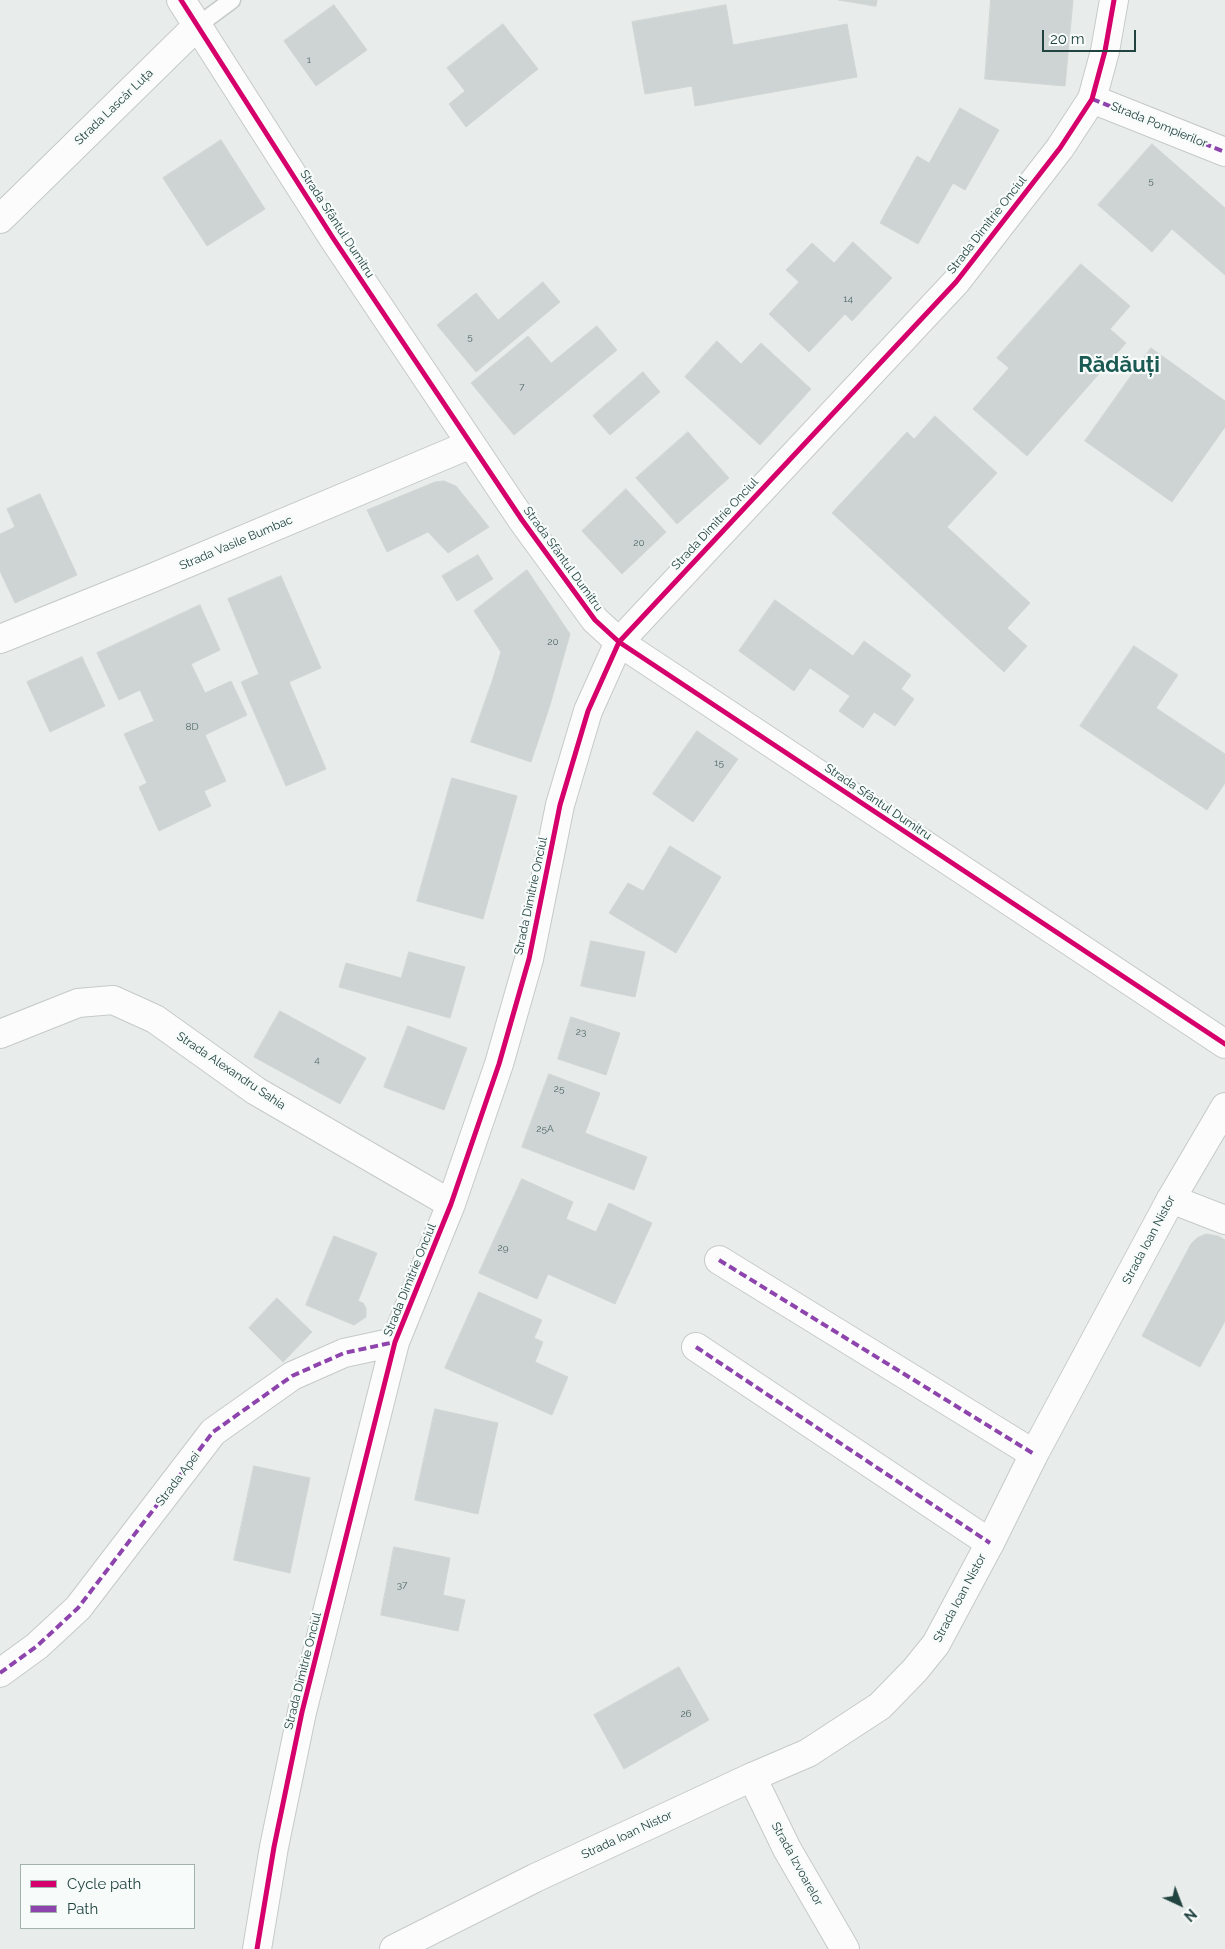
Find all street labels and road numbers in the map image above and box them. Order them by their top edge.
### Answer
street label: Strada Lascăr Luța [72,66,156,148]
street label: Strada Pompierilor [1109,99,1209,151]
street label: Strada Sfântul Dumitru [297,167,377,281]
street label: Strada Dimitrie Onciul [944,173,1030,277]
street label: Strada Dimitrie Onciul [669,475,761,573]
street label: Strada Sfântul Dumitru [520,504,606,614]
street label: Strada Vasile Bumbac [177,513,295,573]
street label: Strada Sfântul Dumitru [822,761,934,843]
street label: Strada Dimitrie Onciul [511,836,551,956]
street label: Strada Alexandru Sahia [174,1029,288,1113]
street label: Strada Ioan Nistor [1120,1193,1178,1287]
street label: Strada Dimitrie Onciul [381,1222,439,1338]
street label: Strada Apei [153,1449,203,1509]
street label: Strada Ioan Nistor [931,1551,989,1645]
street label: Strada Dimitrie Onciul [281,1611,325,1731]
street label: Strada Ioan Nistor [579,1808,675,1862]
street label: Strada Izvoarelor [768,1820,826,1908]

